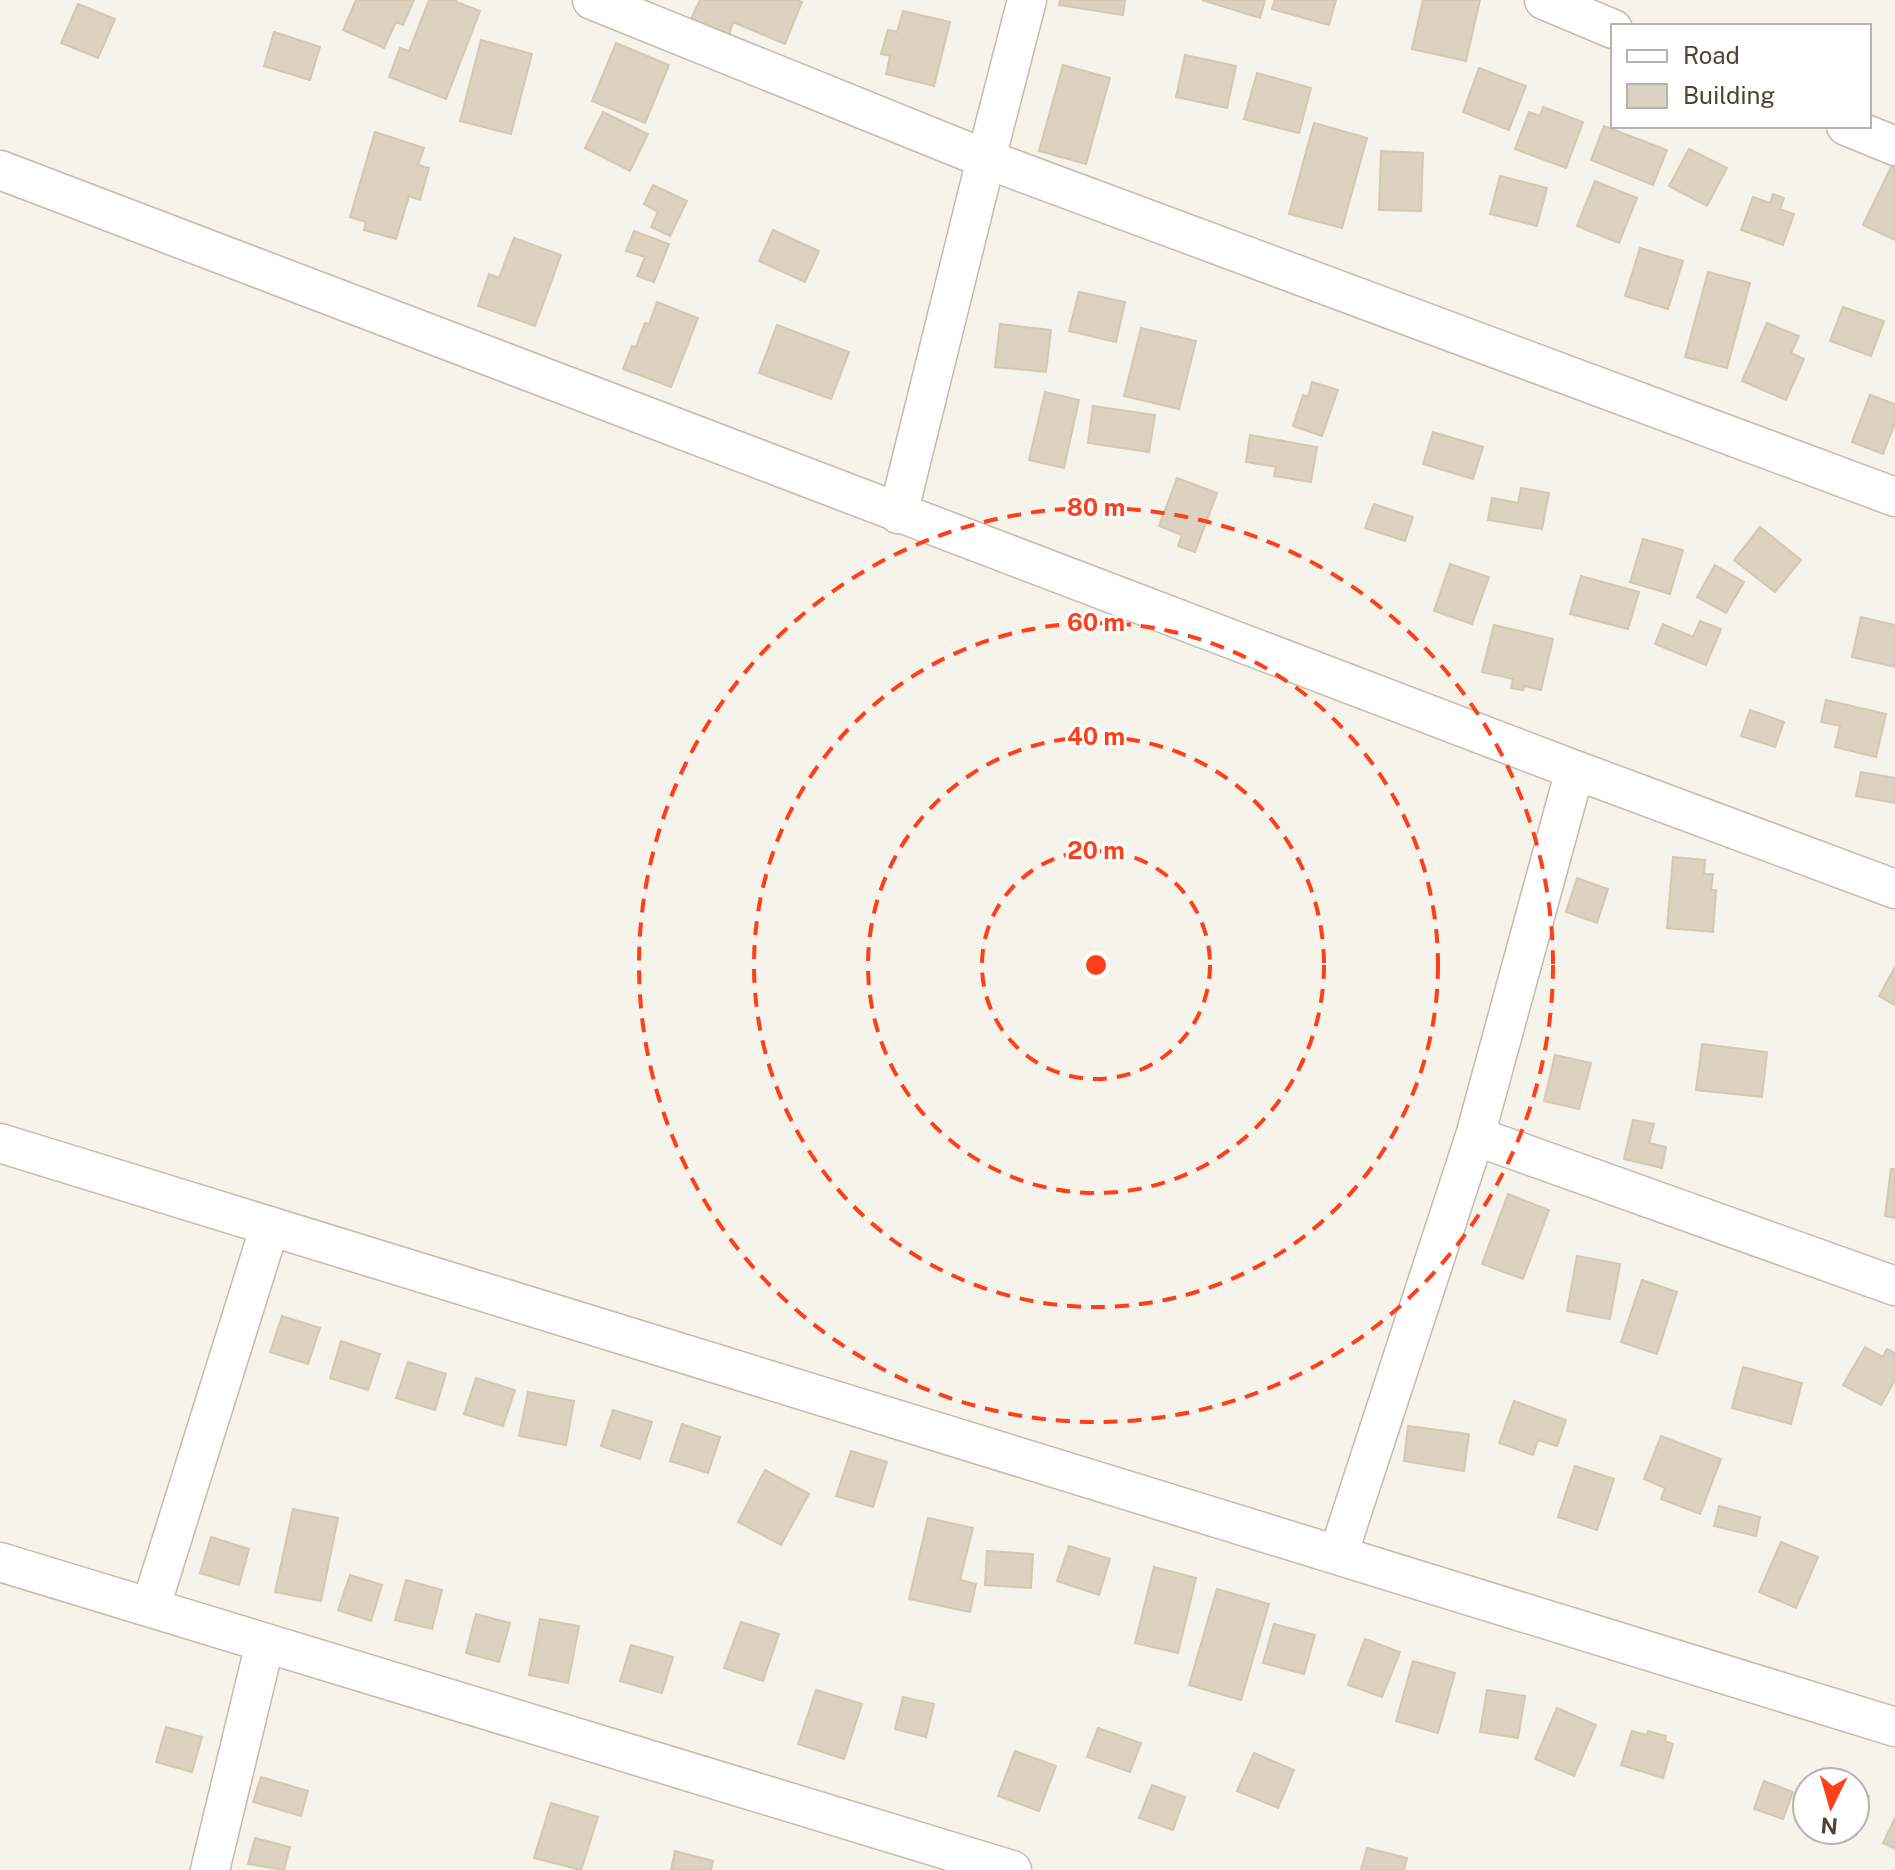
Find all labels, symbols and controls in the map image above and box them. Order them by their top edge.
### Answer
legend [1611,24,1871,128]
text: Road [1683,41,1740,69]
text: Building [1683,81,1775,109]
text: 80 m [1067,493,1125,521]
text: 60 m [1067,608,1125,636]
text: 40 m [1067,722,1125,750]
text: 20 m [1067,836,1125,864]
centre of rings [1082,951,1110,979]
north arrow [1791,1766,1871,1846]
text: N [1820,1812,1839,1840]

